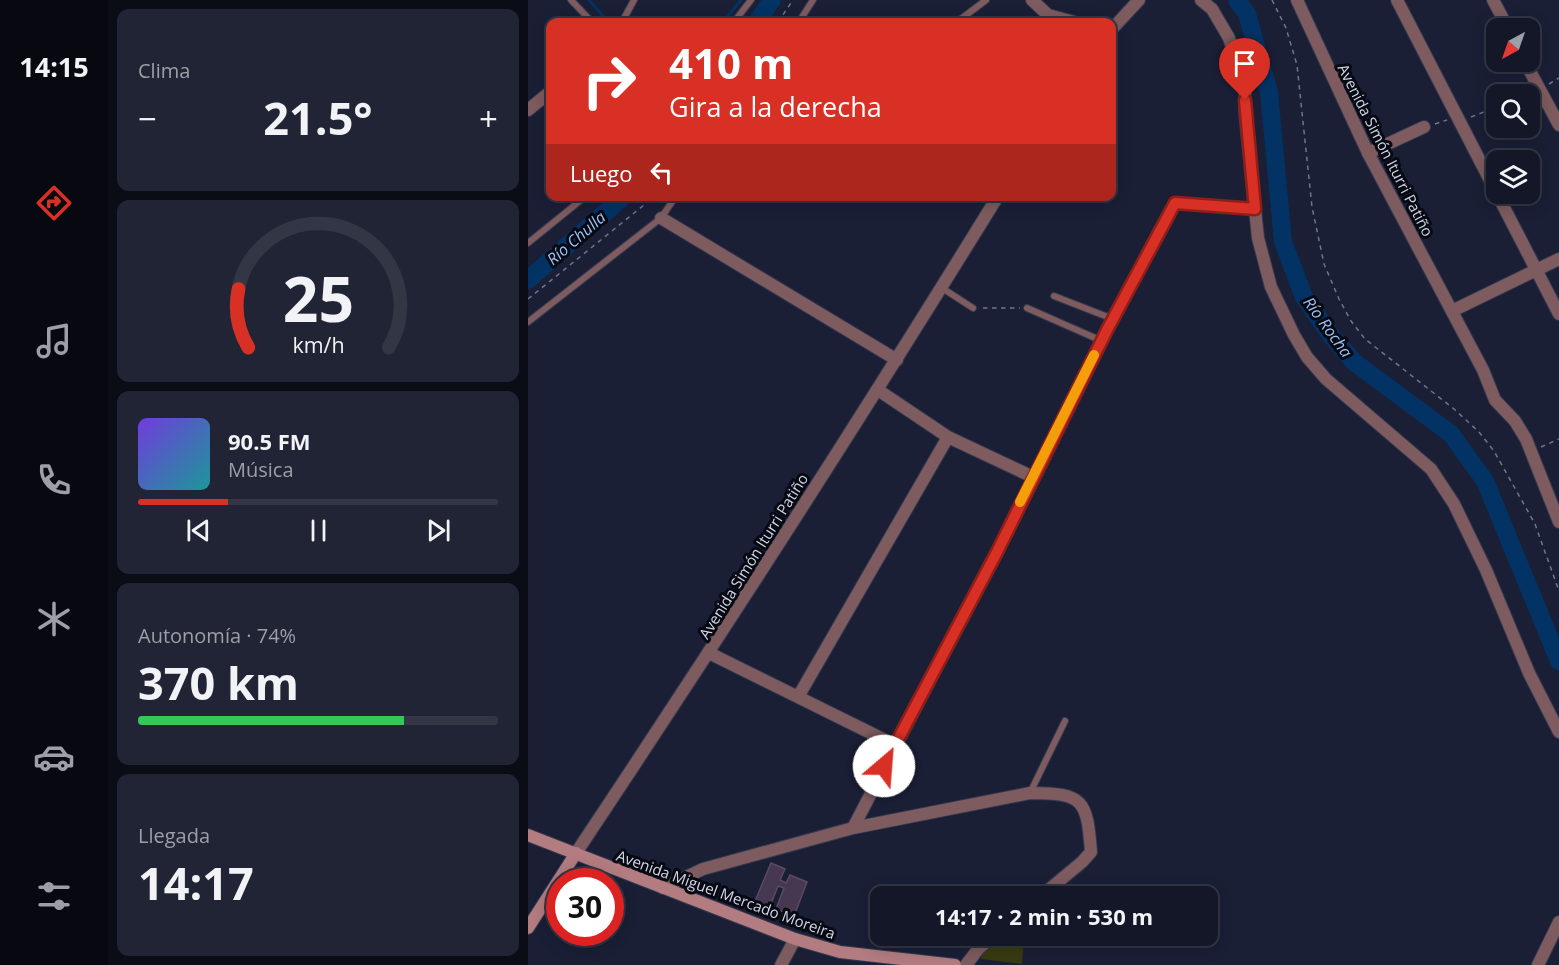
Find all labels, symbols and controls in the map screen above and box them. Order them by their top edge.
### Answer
north arrow [1486,18,1540,72]
map controls [1486,18,1540,204]
text: 410 m [669,34,793,91]
pin [1219,38,1270,100]
icon: right [570,42,648,120]
icon: arrive [1228,47,1261,80]
text: 14:15 [19,48,89,85]
text: Clima [138,57,190,84]
street label: Avenida Simón Iturri Patiño [1334,60,1438,240]
button: search [1486,84,1540,138]
text: 21.5° [263,87,373,148]
text: Gira a la derecha [669,88,882,125]
text: − [138,96,157,141]
text: + [479,96,498,141]
button: layers [1486,150,1540,204]
icon: left [645,156,678,189]
text: Luego [570,158,633,188]
icon: directions [33,182,75,224]
water label: Río Chulla [542,206,610,270]
text: 25 [282,255,354,340]
water label: Río Rocha [1299,292,1357,362]
icon: music [33,320,75,362]
text: km/h [292,331,344,360]
text: 90.5 FM [228,426,311,456]
text: Música [228,456,294,483]
icon: phone [33,459,75,501]
street label: Avenida Simón Iturri Patiño [694,470,812,642]
icon: previous [182,514,215,547]
icon: pause [302,514,335,547]
icon: next [422,514,455,547]
icon: climate [33,598,75,640]
text: Autonomía · 74% [138,622,296,649]
text: 370 km [138,652,299,713]
position arrow [852,734,916,798]
icon: car [33,736,75,778]
text: Llegada [138,822,210,849]
street label: Avenida Miguel Mercado Moreira [614,845,838,943]
text: 14:17 [138,852,254,913]
speed limit sign: 30 [546,868,624,946]
icon: filters [33,875,75,917]
text: 14:17 · 2 min · 530 m [935,901,1153,931]

